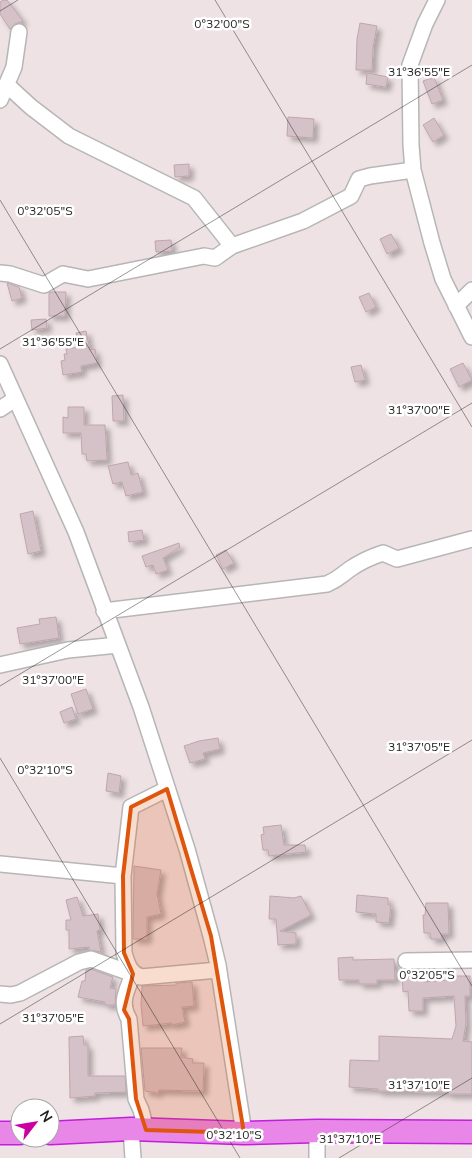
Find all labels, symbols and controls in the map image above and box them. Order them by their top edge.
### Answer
text: 0°32'00"S [194,16,250,31]
text: 31°36'55"E [388,64,450,79]
text: 0°32'05"S [17,203,73,218]
text: 31°36'55"E [22,334,84,349]
text: 31°37'00"E [388,402,450,417]
text: 31°37'00"E [22,672,84,687]
text: 31°37'05"E [388,739,450,754]
text: 0°32'10"S [17,762,73,777]
text: 0°32'05"S [399,967,455,982]
text: 31°37'05"E [22,1010,84,1025]
text: 31°37'10"E [388,1077,450,1092]
north arrow [10,1098,60,1148]
text: N [36,1107,57,1125]
text: 0°32'10"S [206,1127,262,1142]
text: 31°37'10"E [319,1131,381,1146]

